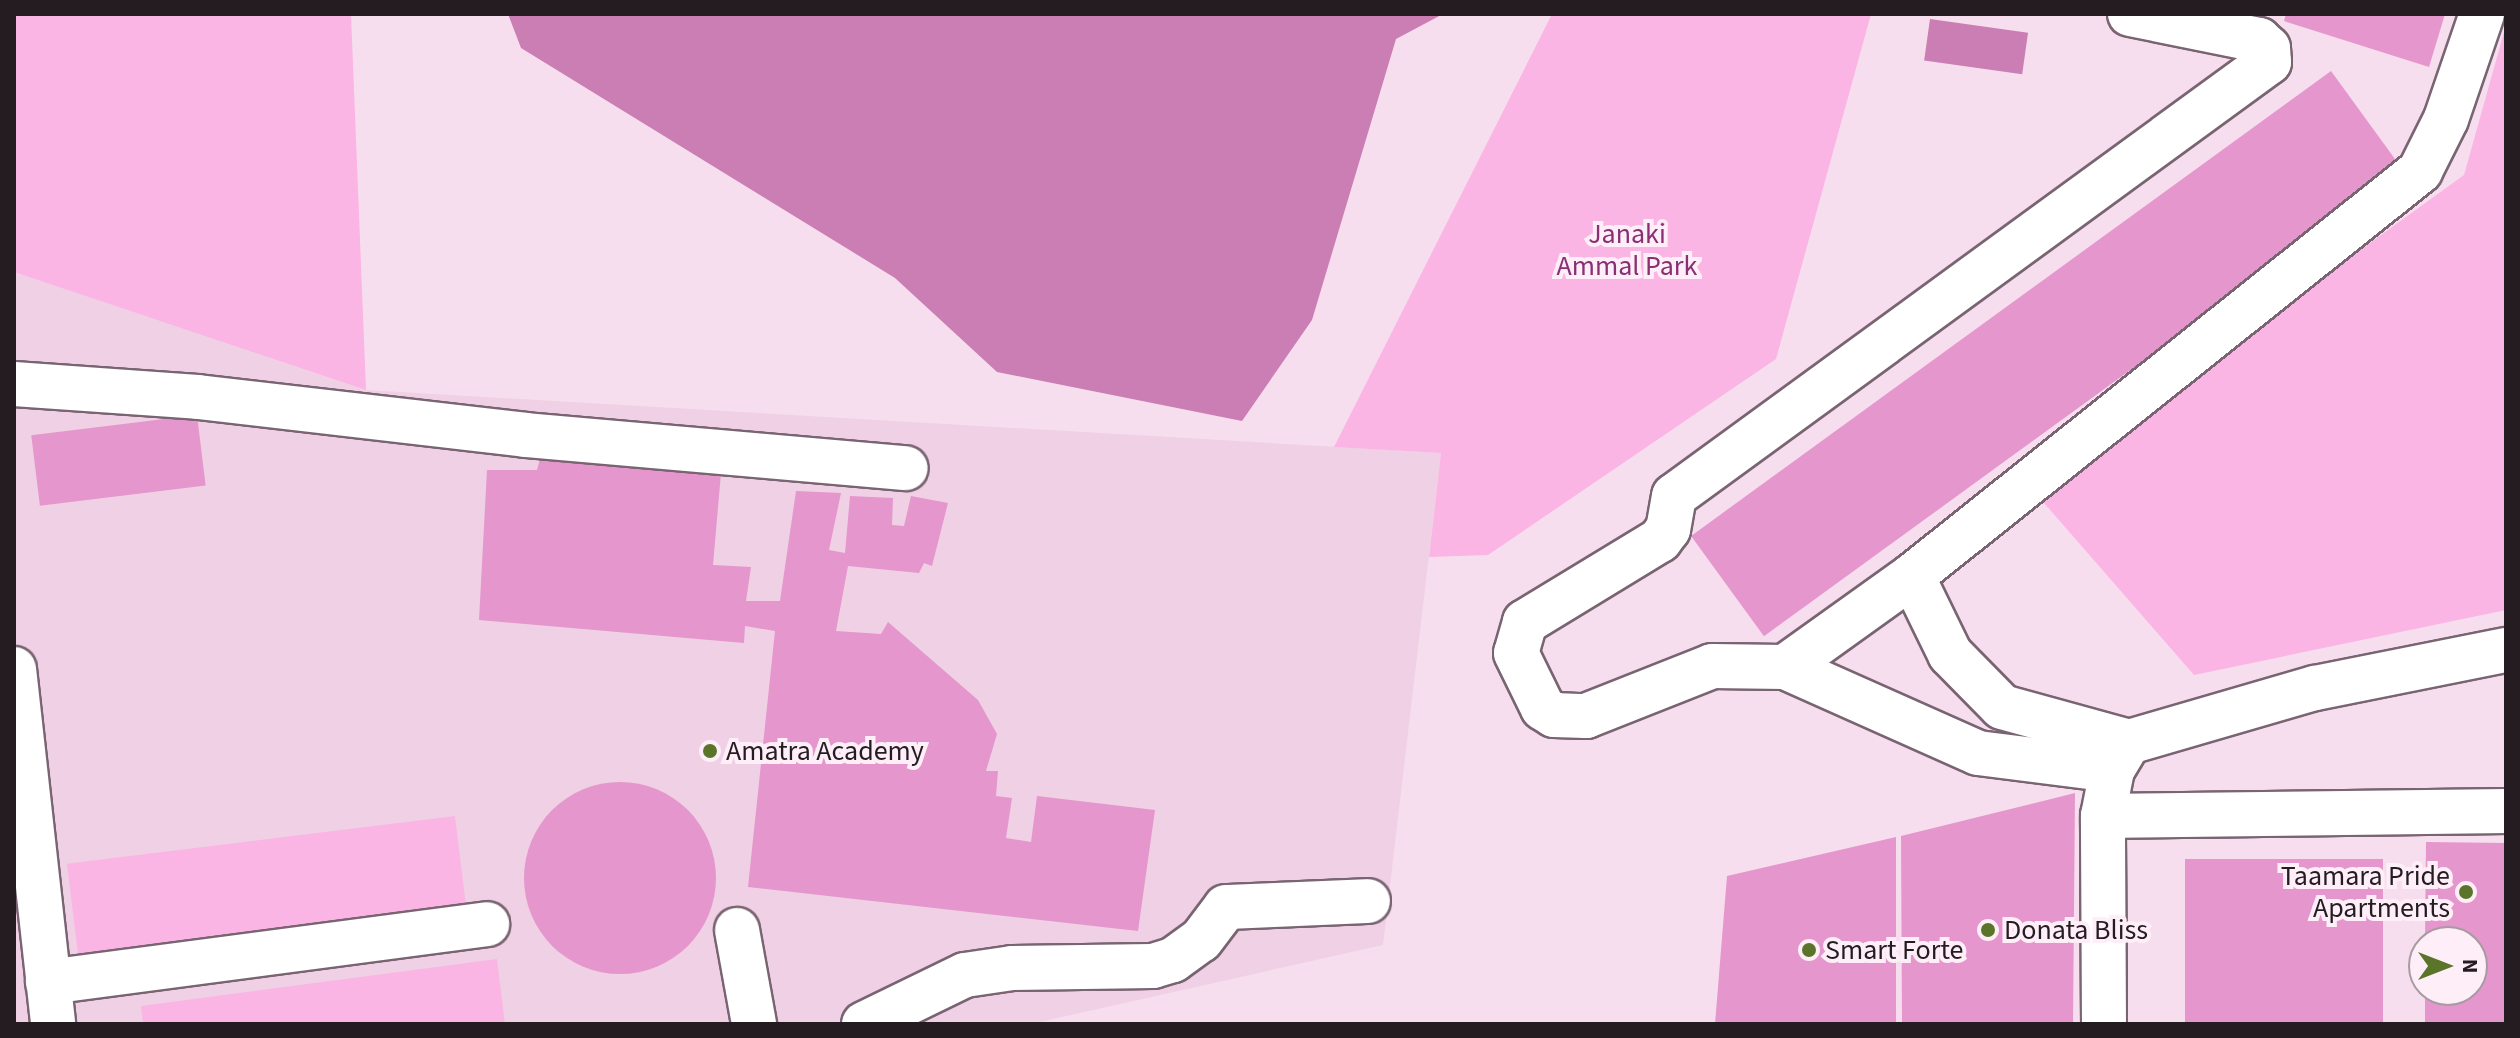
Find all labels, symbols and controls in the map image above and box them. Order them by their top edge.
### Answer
park label: Janaki Ammal Park [1557,217,1697,283]
place label: Amatra Academy [726,734,924,768]
marker: Amatra Academy [701,742,719,760]
place label: Taamara Pride Apartments [2281,859,2450,925]
marker: Taamara Pride Apartments [2457,883,2475,901]
place label: Donata Bliss [2004,913,2148,947]
marker: Donata Bliss [1979,921,1997,939]
north arrow [2408,926,2488,1006]
place label: Smart Forte [1825,933,1963,967]
marker: Smart Forte [1800,941,1818,959]
text: N [2454,959,2486,973]

